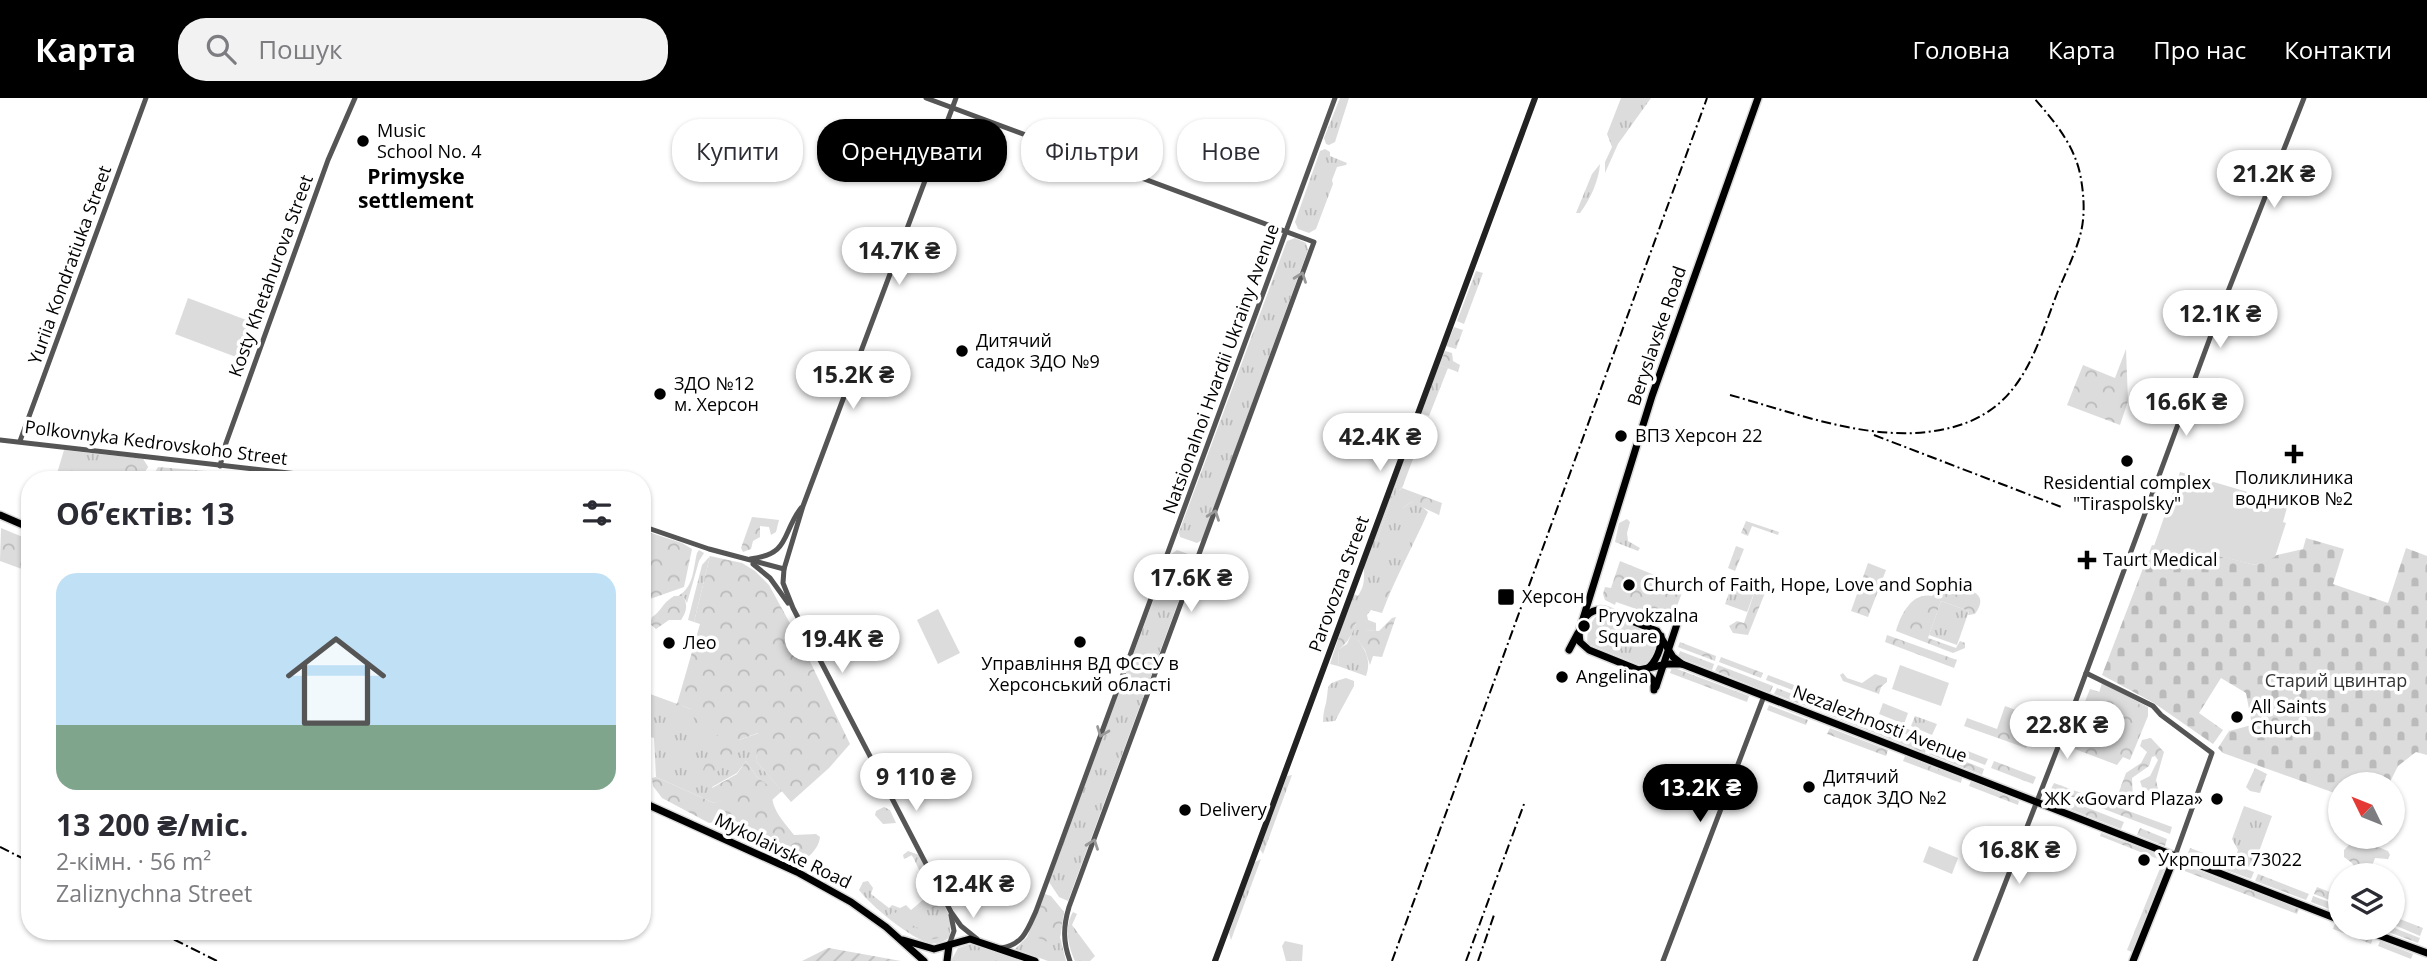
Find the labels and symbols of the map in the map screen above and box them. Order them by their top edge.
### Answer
place label: Music School No. 4 [377,118,481,163]
marker: Music School No. 4 [355,133,371,149]
pin: 21.2K ₴ [2209,150,2339,210]
street label: Yuriia Kondratiuka Street [22,162,116,367]
district label: Primyske settlement [358,162,474,214]
street label: Kosty Khetahurova Street [222,171,318,380]
street label: Natsionalnoi Hvardii Ukrainy Avenue [1156,220,1284,517]
pin: 14.7K ₴ [834,228,964,287]
street label: Beryslavske Road [1621,263,1691,409]
one-way arrow [1293,271,1307,283]
pin: 12.1K ₴ [2155,290,2285,350]
place label: Дитячий садок ЗДО №9 [976,328,1100,373]
marker: Дитячий садок ЗДО №9 [954,343,970,359]
pin: 15.2K ₴ [788,352,918,411]
place label: ЗДО №12 м. Херсон [674,371,759,416]
pin: 16.6K ₴ [2121,378,2251,438]
marker: ЗДО №12 м. Херсон [652,386,668,402]
street label: Polkovnyka Kedrovskoho Street [23,414,289,470]
pin: 42.4K ₴ [1315,414,1445,473]
place label: ВПЗ Херсон 22 [1635,423,1763,447]
marker: ВПЗ Херсон 22 [1613,428,1629,444]
marker: Поликлиника водников №2 [2284,444,2304,464]
marker: Residential complex "Tiraspolsky" [2119,453,2135,469]
place label: Поликлиника водников №2 [2235,465,2353,510]
place label: Residential complex "Tiraspolsky" [2043,470,2212,515]
one-way arrow [1205,510,1219,522]
street label: Parovozna Street [1302,512,1374,655]
place label: Taurt Medical [2103,547,2217,571]
marker: Taurt Medical [2077,550,2097,570]
pin: 17.6K ₴ [1126,554,1256,614]
place label: Church of Faith, Hope, Love and Sophia [1643,572,1973,596]
marker: Church of Faith, Hope, Love and Sophia [1621,577,1637,593]
place label: Херсон [1522,584,1584,608]
marker: Херсон [1496,587,1516,607]
place label: Pryvokzalna Square [1598,603,1699,648]
pin: 19.4K ₴ [777,616,907,675]
marker: Pryvokzalna Square [1576,618,1592,634]
place label: Лео [683,630,717,654]
marker: Управління ВД ФССУ в Херсонський області [1072,634,1088,650]
marker: Лео [661,635,677,651]
place label: Управління ВД ФССУ в Херсонський області [981,651,1179,696]
place label: Angelina [1576,664,1648,688]
park label: Старий цвинтар [2265,668,2407,692]
marker: Angelina [1554,669,1570,685]
street label: Nezalezhnosti Avenue [1790,679,1971,767]
place label: All Saints Church [2251,694,2327,739]
pin: 22.8K ₴ [2002,702,2132,761]
marker: All Saints Church [2229,709,2245,725]
one-way arrow [1096,725,1110,737]
pin: 9 110 ₴ [851,754,981,813]
pin: 13.2K ₴ [1635,764,1765,824]
place label: Дитячий садок ЗДО №2 [1823,764,1947,809]
north arrow [2328,772,2404,849]
marker: Дитячий садок ЗДО №2 [1801,779,1817,795]
place label: ЖК «Govard Plaza» [2045,786,2203,810]
marker: ЖК «Govard Plaza» [2209,791,2225,807]
place label: Delivery [1199,797,1268,821]
marker: Delivery [1177,802,1193,818]
street label: Mykolaivske Road [711,807,856,894]
pin: 16.8K ₴ [1954,826,2084,886]
one-way arrow [1085,838,1099,850]
place label: Укрпошта 73022 [2158,847,2302,871]
marker: Укрпошта 73022 [2136,852,2152,868]
pin: 12.4K ₴ [908,860,1038,920]

